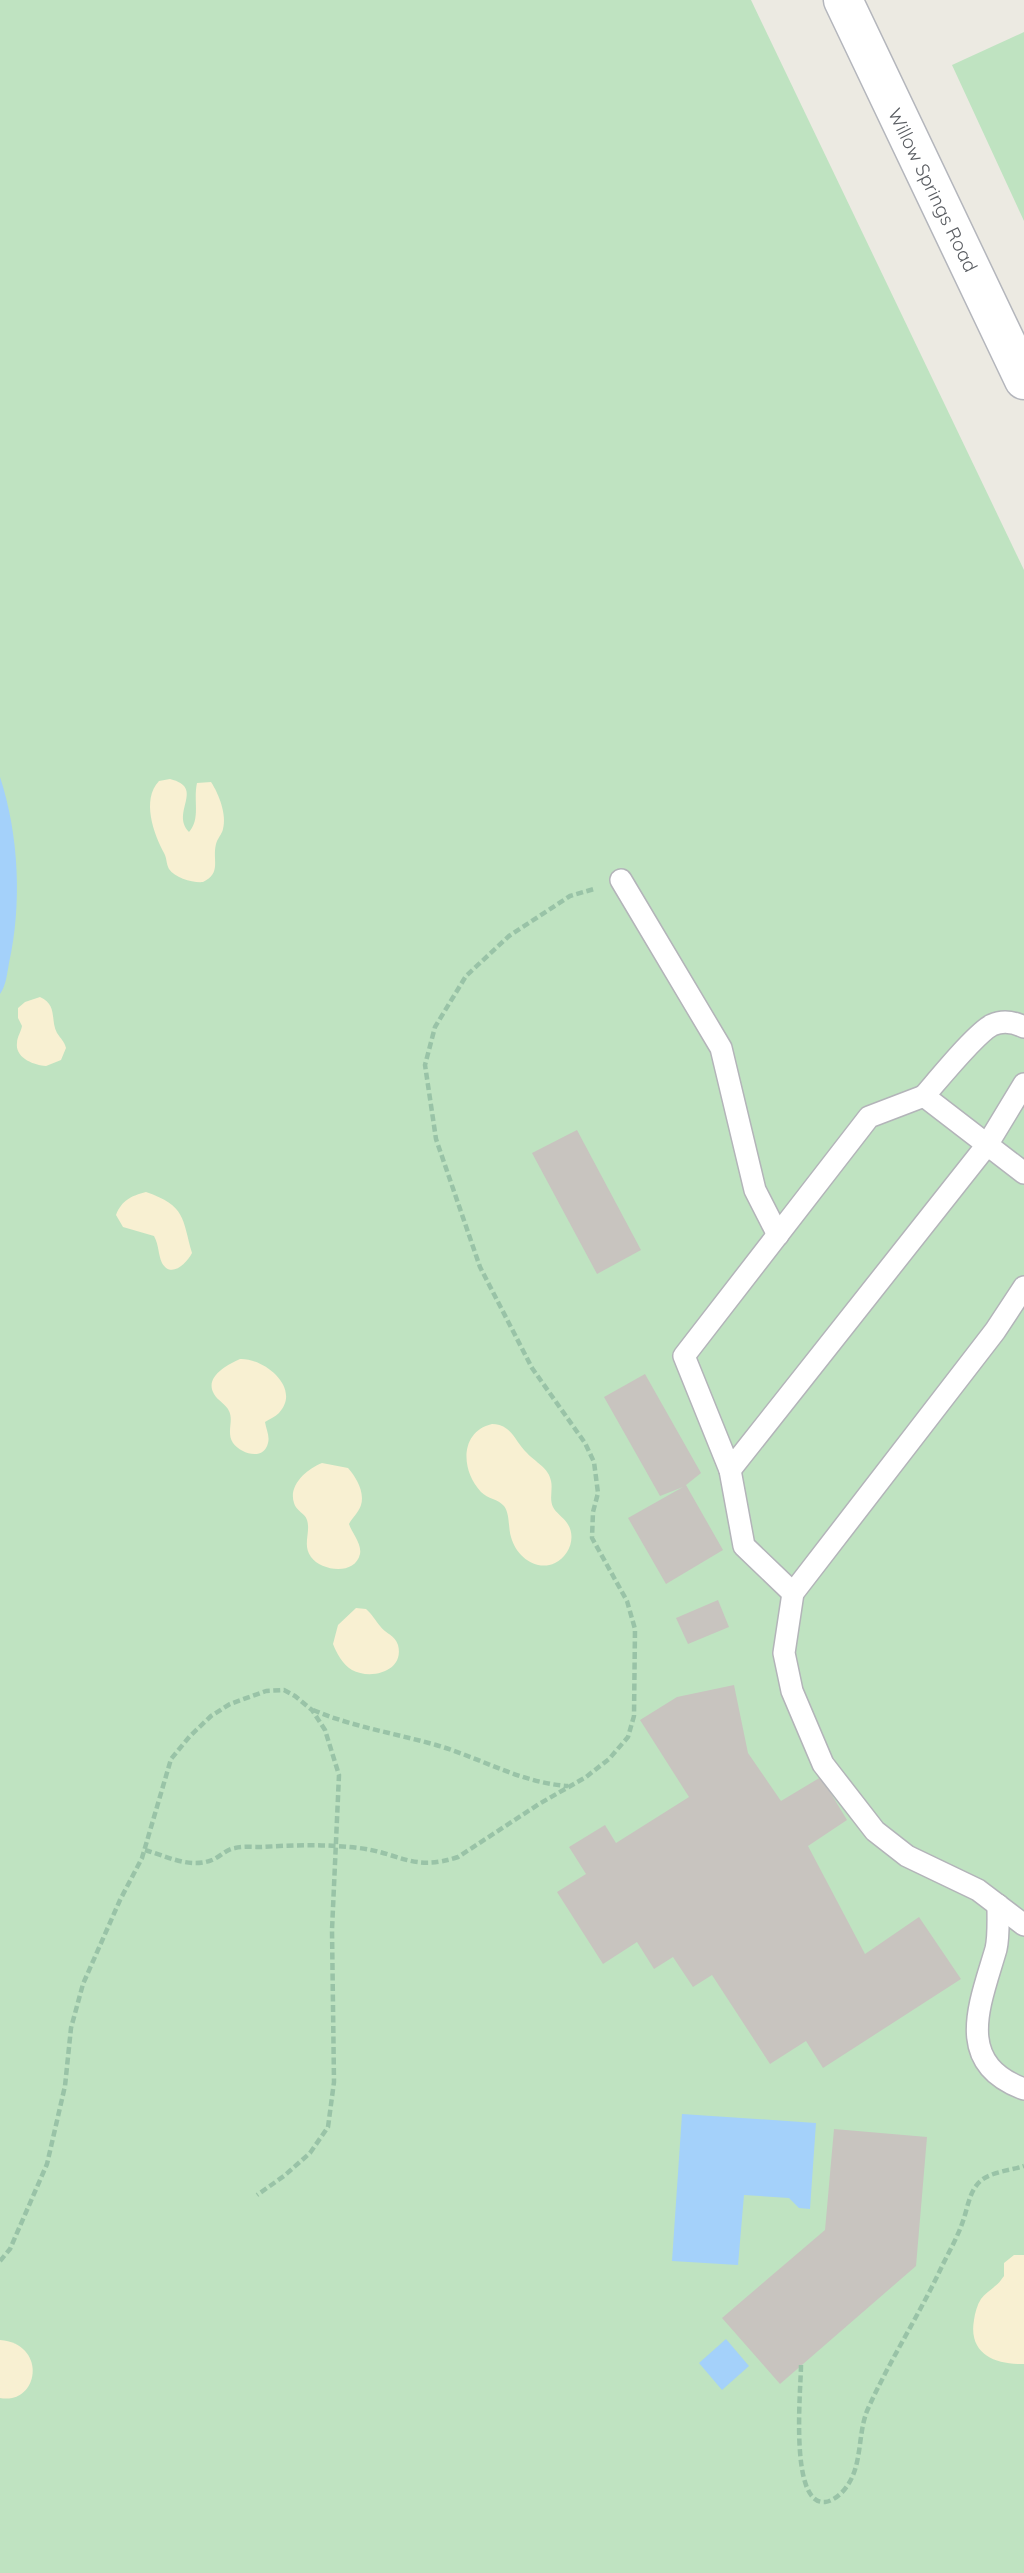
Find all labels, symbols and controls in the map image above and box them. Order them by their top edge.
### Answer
street label: Willow Springs Road [883,104,983,276]

